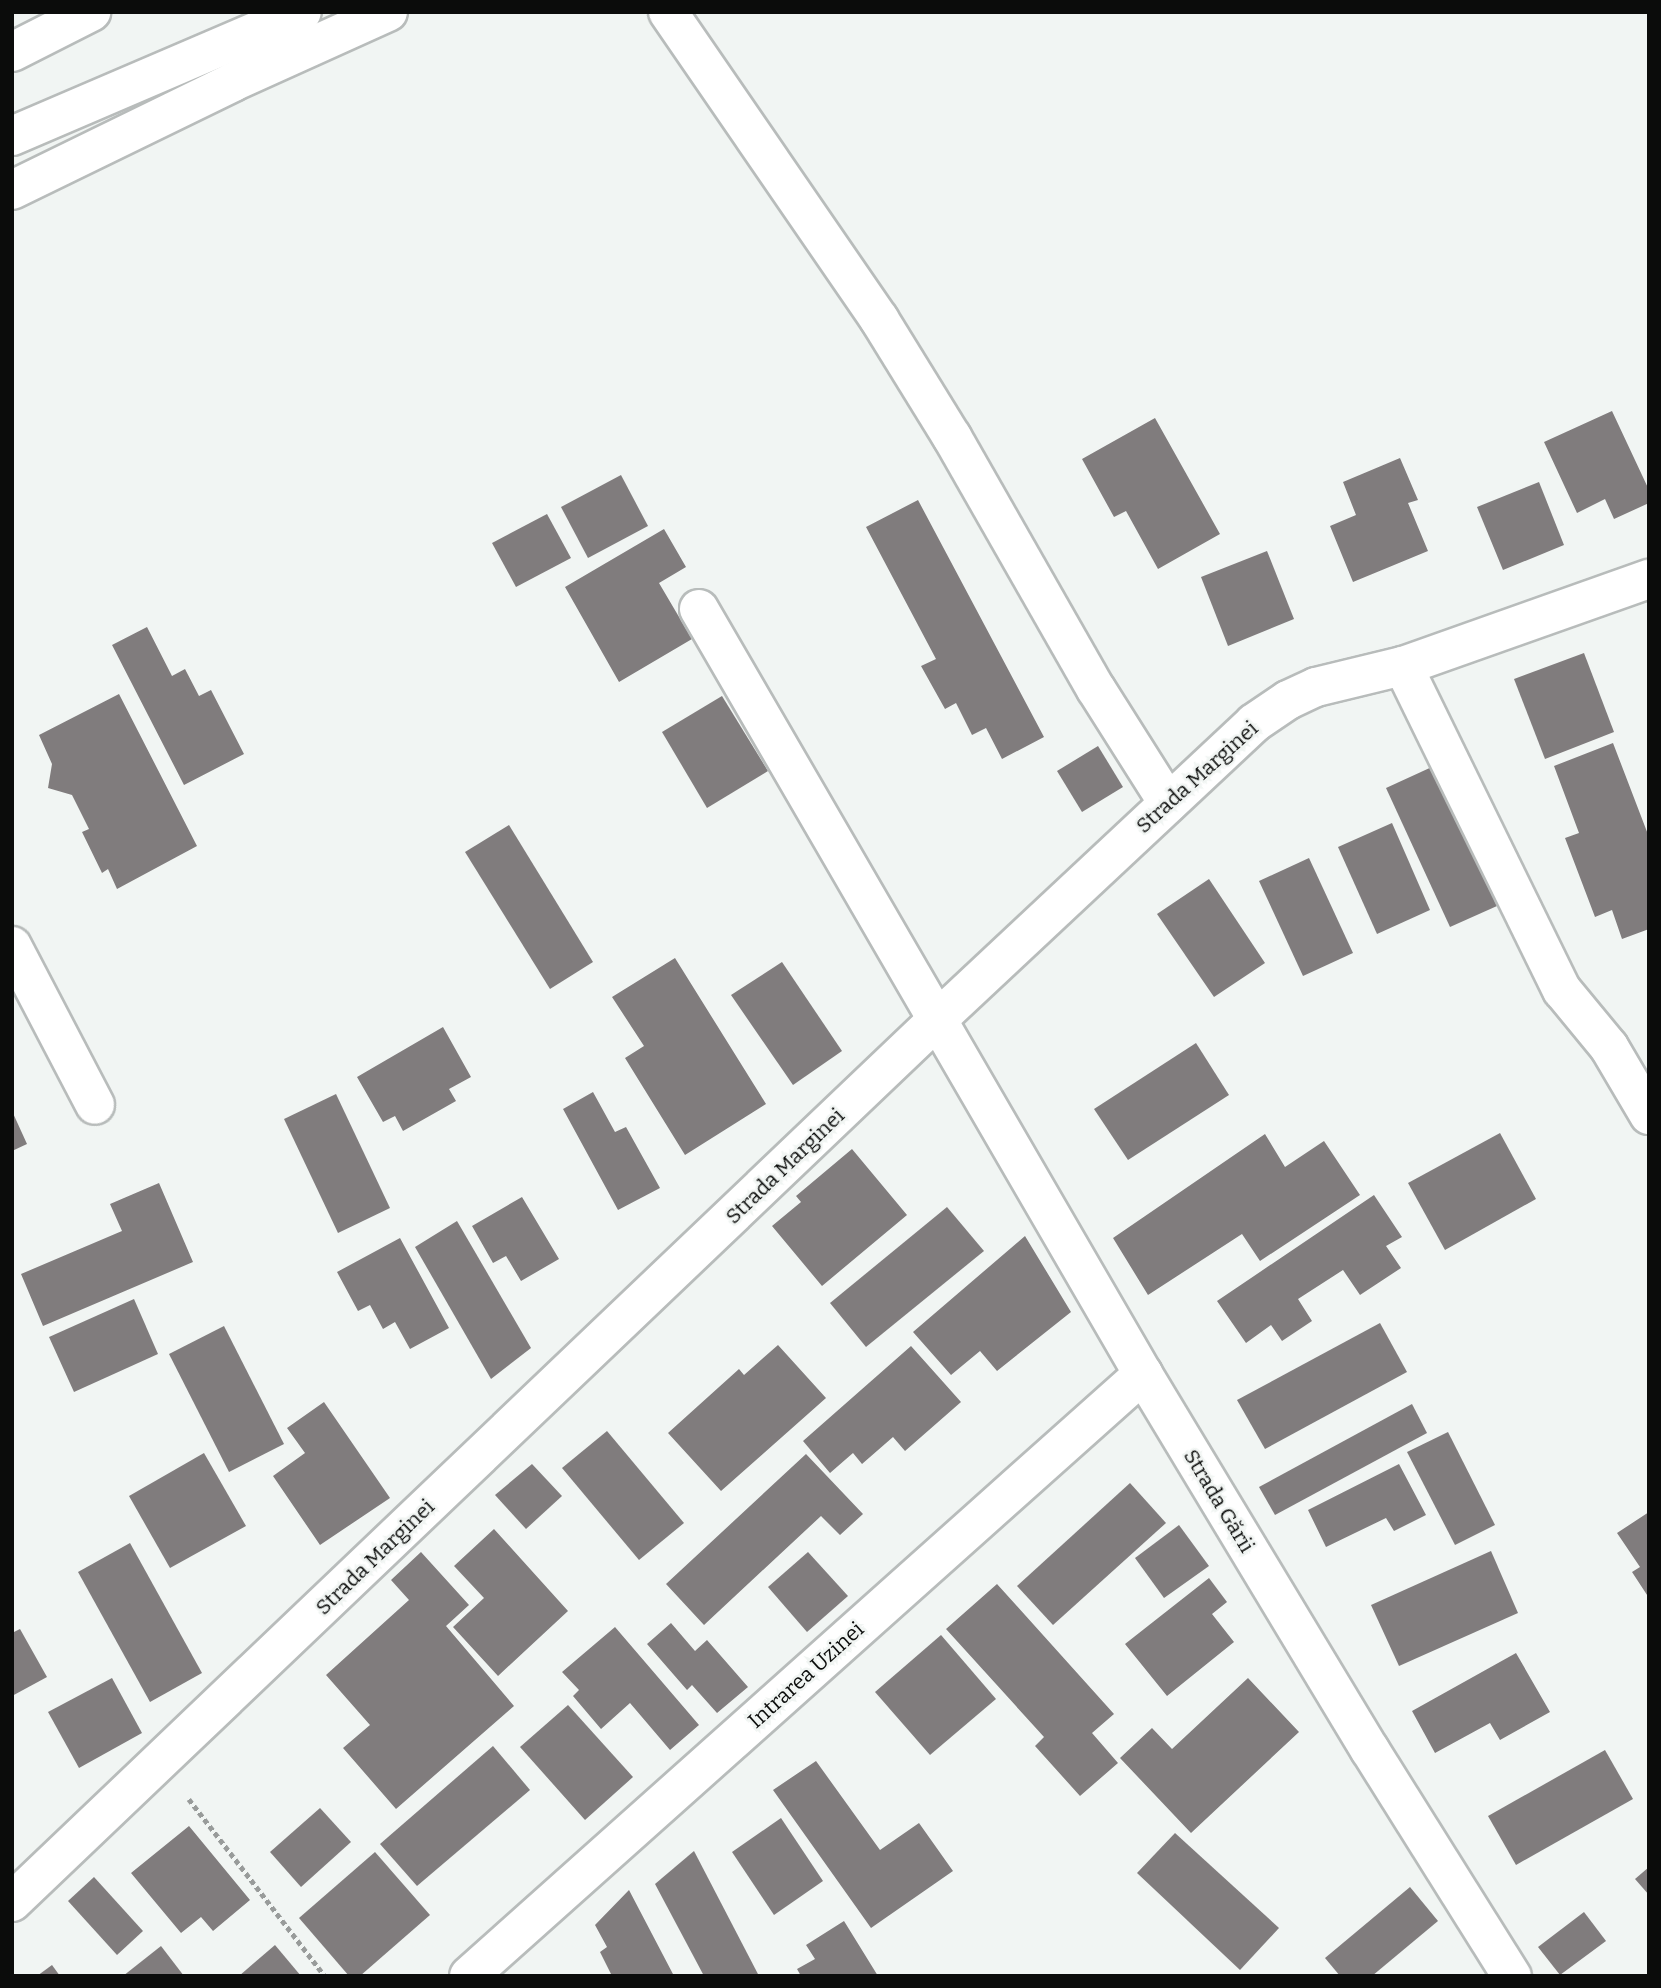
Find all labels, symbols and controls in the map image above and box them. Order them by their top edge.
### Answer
street label: Strada Marginei [1131,716,1263,838]
street label: Strada Marginei [720,1103,850,1229]
street label: Strada Gării [1178,1445,1260,1557]
street label: Strada Marginei [310,1494,440,1620]
street label: Intrarea Uzinei [743,1616,869,1734]

